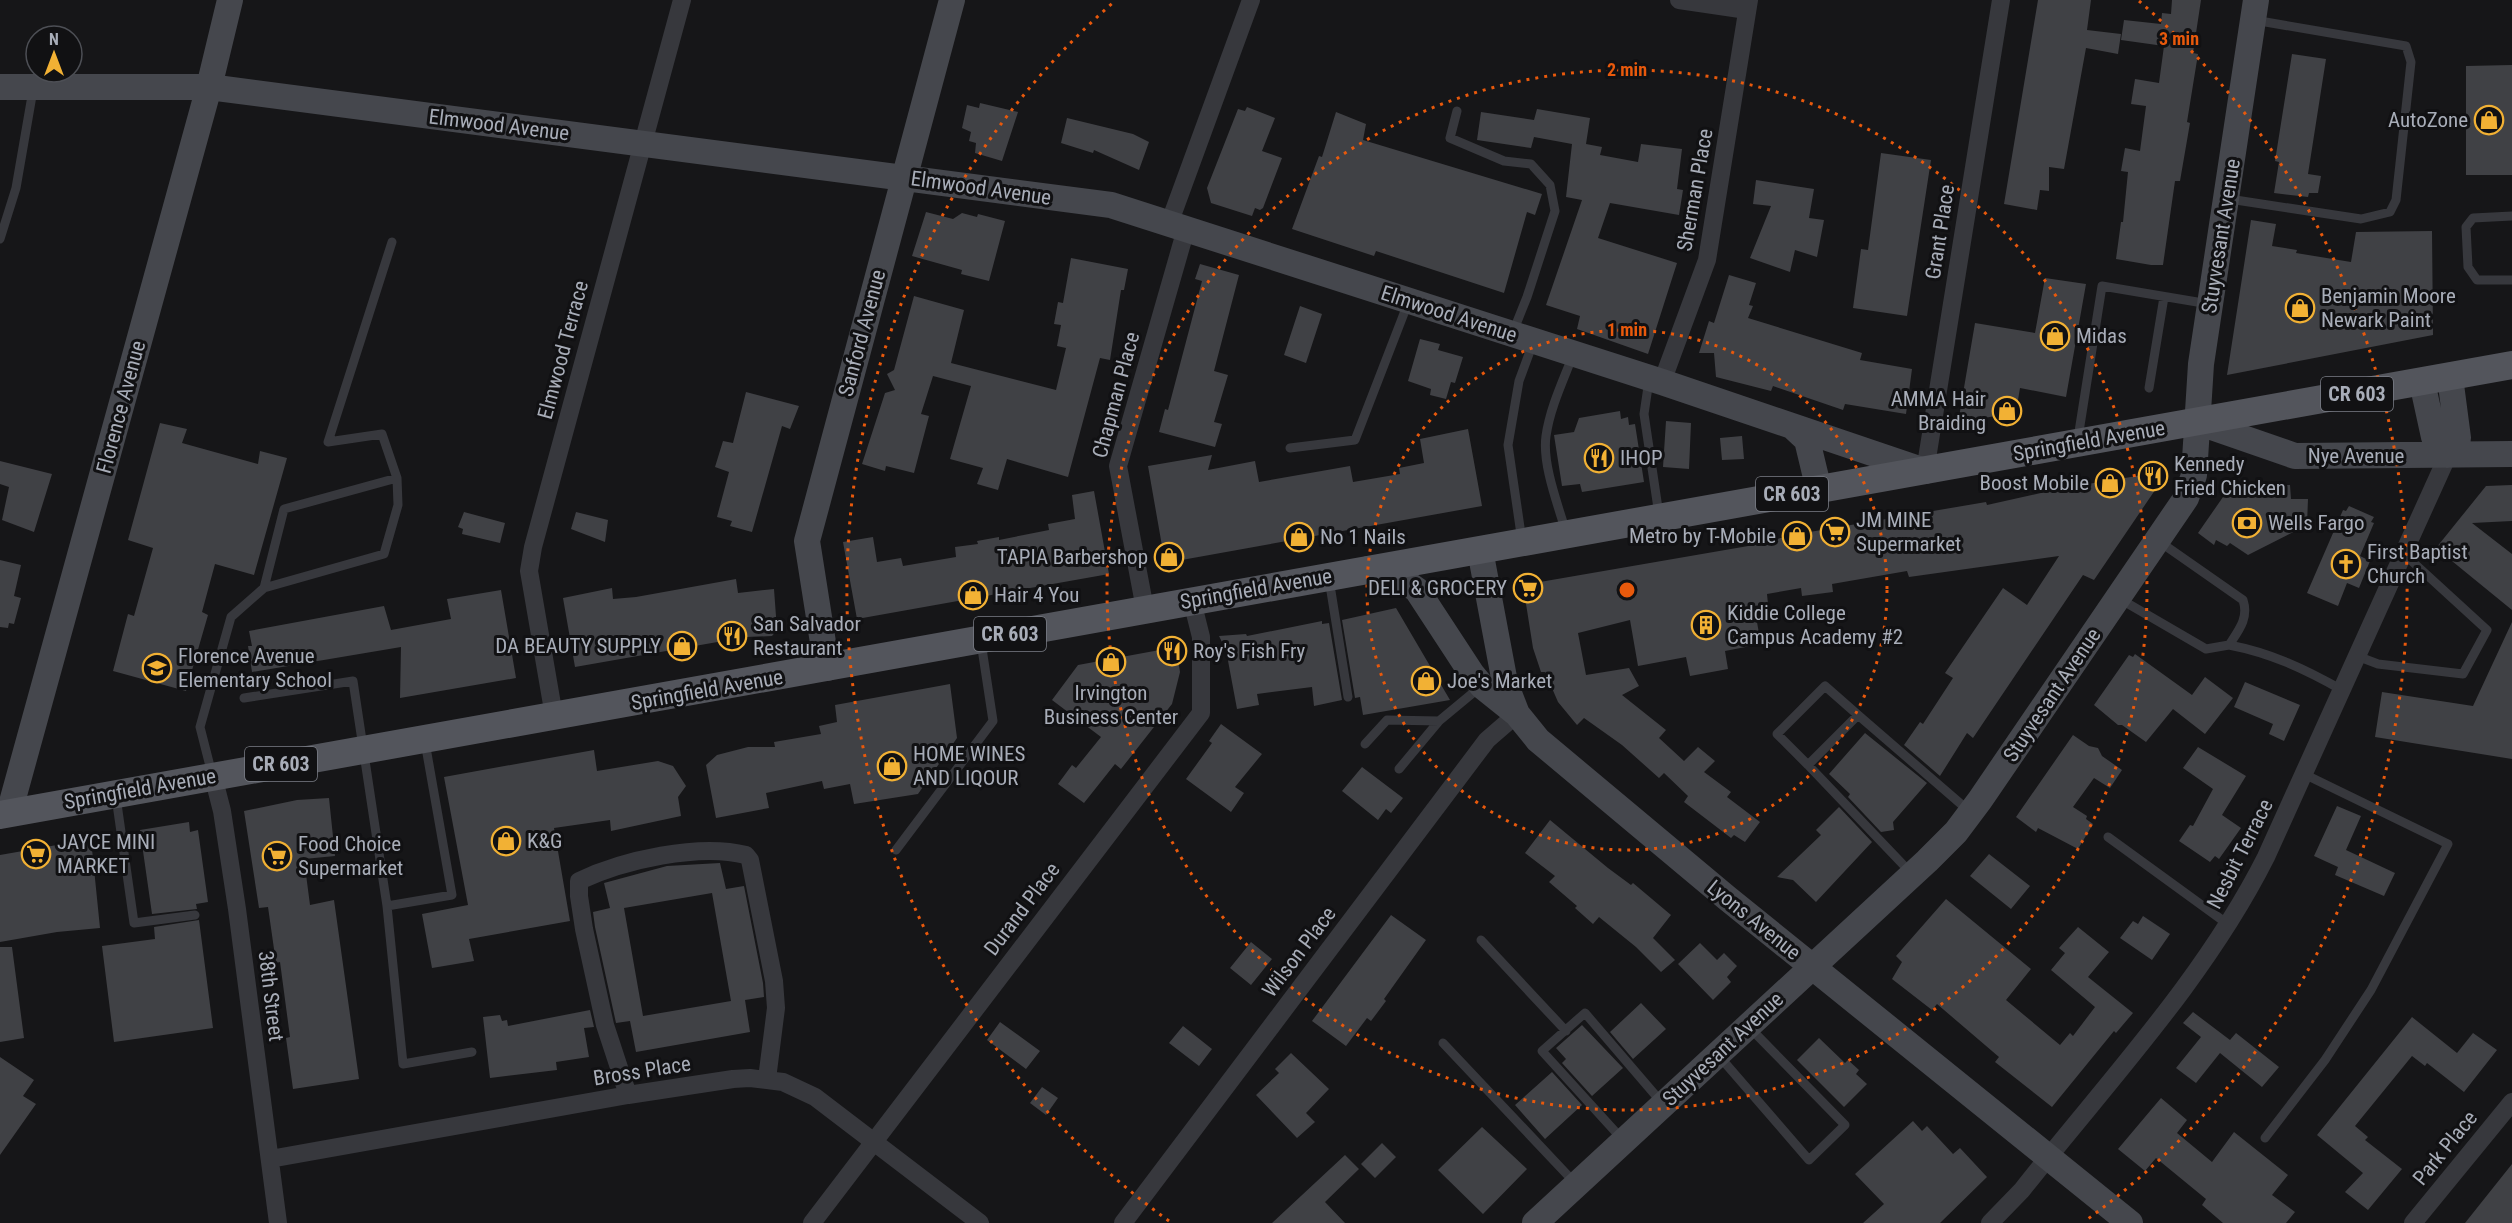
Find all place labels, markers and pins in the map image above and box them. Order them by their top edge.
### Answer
shop icon: AutoZone [2473,104,2505,136]
place label: AutoZone [2388,108,2468,132]
place label: Benjamin Moore Newark Paint [2321,284,2456,332]
shop icon: Benjamin Moore Newark Paint [2284,292,2316,324]
shop icon: Midas [2039,320,2071,352]
place label: Midas [2076,324,2127,348]
place label: AMMA Hair Braiding [1891,387,1986,435]
shop icon: AMMA Hair Braiding [1991,395,2023,427]
restaurant icon: IHOP [1583,442,1615,474]
place label: IHOP [1620,446,1663,470]
place label: Kennedy Fried Chicken [2174,452,2286,500]
restaurant icon: Kennedy Fried Chicken [2137,460,2169,492]
shop icon: Boost Mobile [2094,467,2126,499]
place label: Boost Mobile [1980,471,2089,495]
bank icon: Wells Fargo [2231,507,2263,539]
place label: JM MINE Supermarket [1856,508,1961,556]
place label: Wells Fargo [2268,511,2364,535]
supermarket icon: JM MINE Supermarket [1819,516,1851,548]
shop icon: Metro by T-Mobile [1781,520,1813,552]
shop icon: No 1 Nails [1283,521,1315,553]
place label: Metro by T-Mobile [1629,524,1776,548]
place label: No 1 Nails [1320,525,1406,549]
place label: First Baptist Church [2367,540,2468,588]
shop icon: TAPIA Barbershop [1153,541,1185,573]
place label: TAPIA Barbershop [997,545,1148,569]
church icon: First Baptist Church [2330,548,2362,580]
supermarket icon: DELI & GROCERY [1512,572,1544,604]
place label: DELI & GROCERY [1368,576,1507,600]
shop icon: Hair 4 You [957,579,989,611]
centre of rings [1617,580,1637,600]
place label: Hair 4 You [994,583,1079,607]
place label: Kiddie College Campus Academy #2 [1727,601,1903,649]
building icon: Kiddie College Campus Academy #2 [1690,609,1722,641]
place label: San Salvador Restaurant [753,612,861,660]
restaurant icon: San Salvador Restaurant [716,620,748,652]
shop icon: DA BEAUTY SUPPLY [666,630,698,662]
place label: DA BEAUTY SUPPLY [495,634,661,658]
restaurant icon: Roy's Fish Fry [1156,635,1188,667]
place label: Roy's Fish Fry [1193,639,1306,663]
place label: Florence Avenue Elementary School [178,644,332,692]
shop icon: Irvington Business Center [1095,646,1127,678]
school or university icon: Florence Avenue Elementary School [141,652,173,684]
shop icon: Joe's Market [1410,665,1442,697]
place label: Joe's Market [1447,669,1552,693]
place label: Irvington Business Center [1044,681,1178,729]
place label: HOME WINES AND LIQOUR [913,742,1025,790]
shop icon: HOME WINES AND LIQOUR [876,750,908,782]
shop icon: K&G [490,825,522,857]
place label: K&G [527,829,562,853]
place label: JAYCE MINI MARKET [57,830,155,878]
place label: Food Choice Supermarket [298,832,403,880]
supermarket icon: JAYCE MINI MARKET [20,838,52,870]
supermarket icon: Food Choice Supermarket [261,840,293,872]

